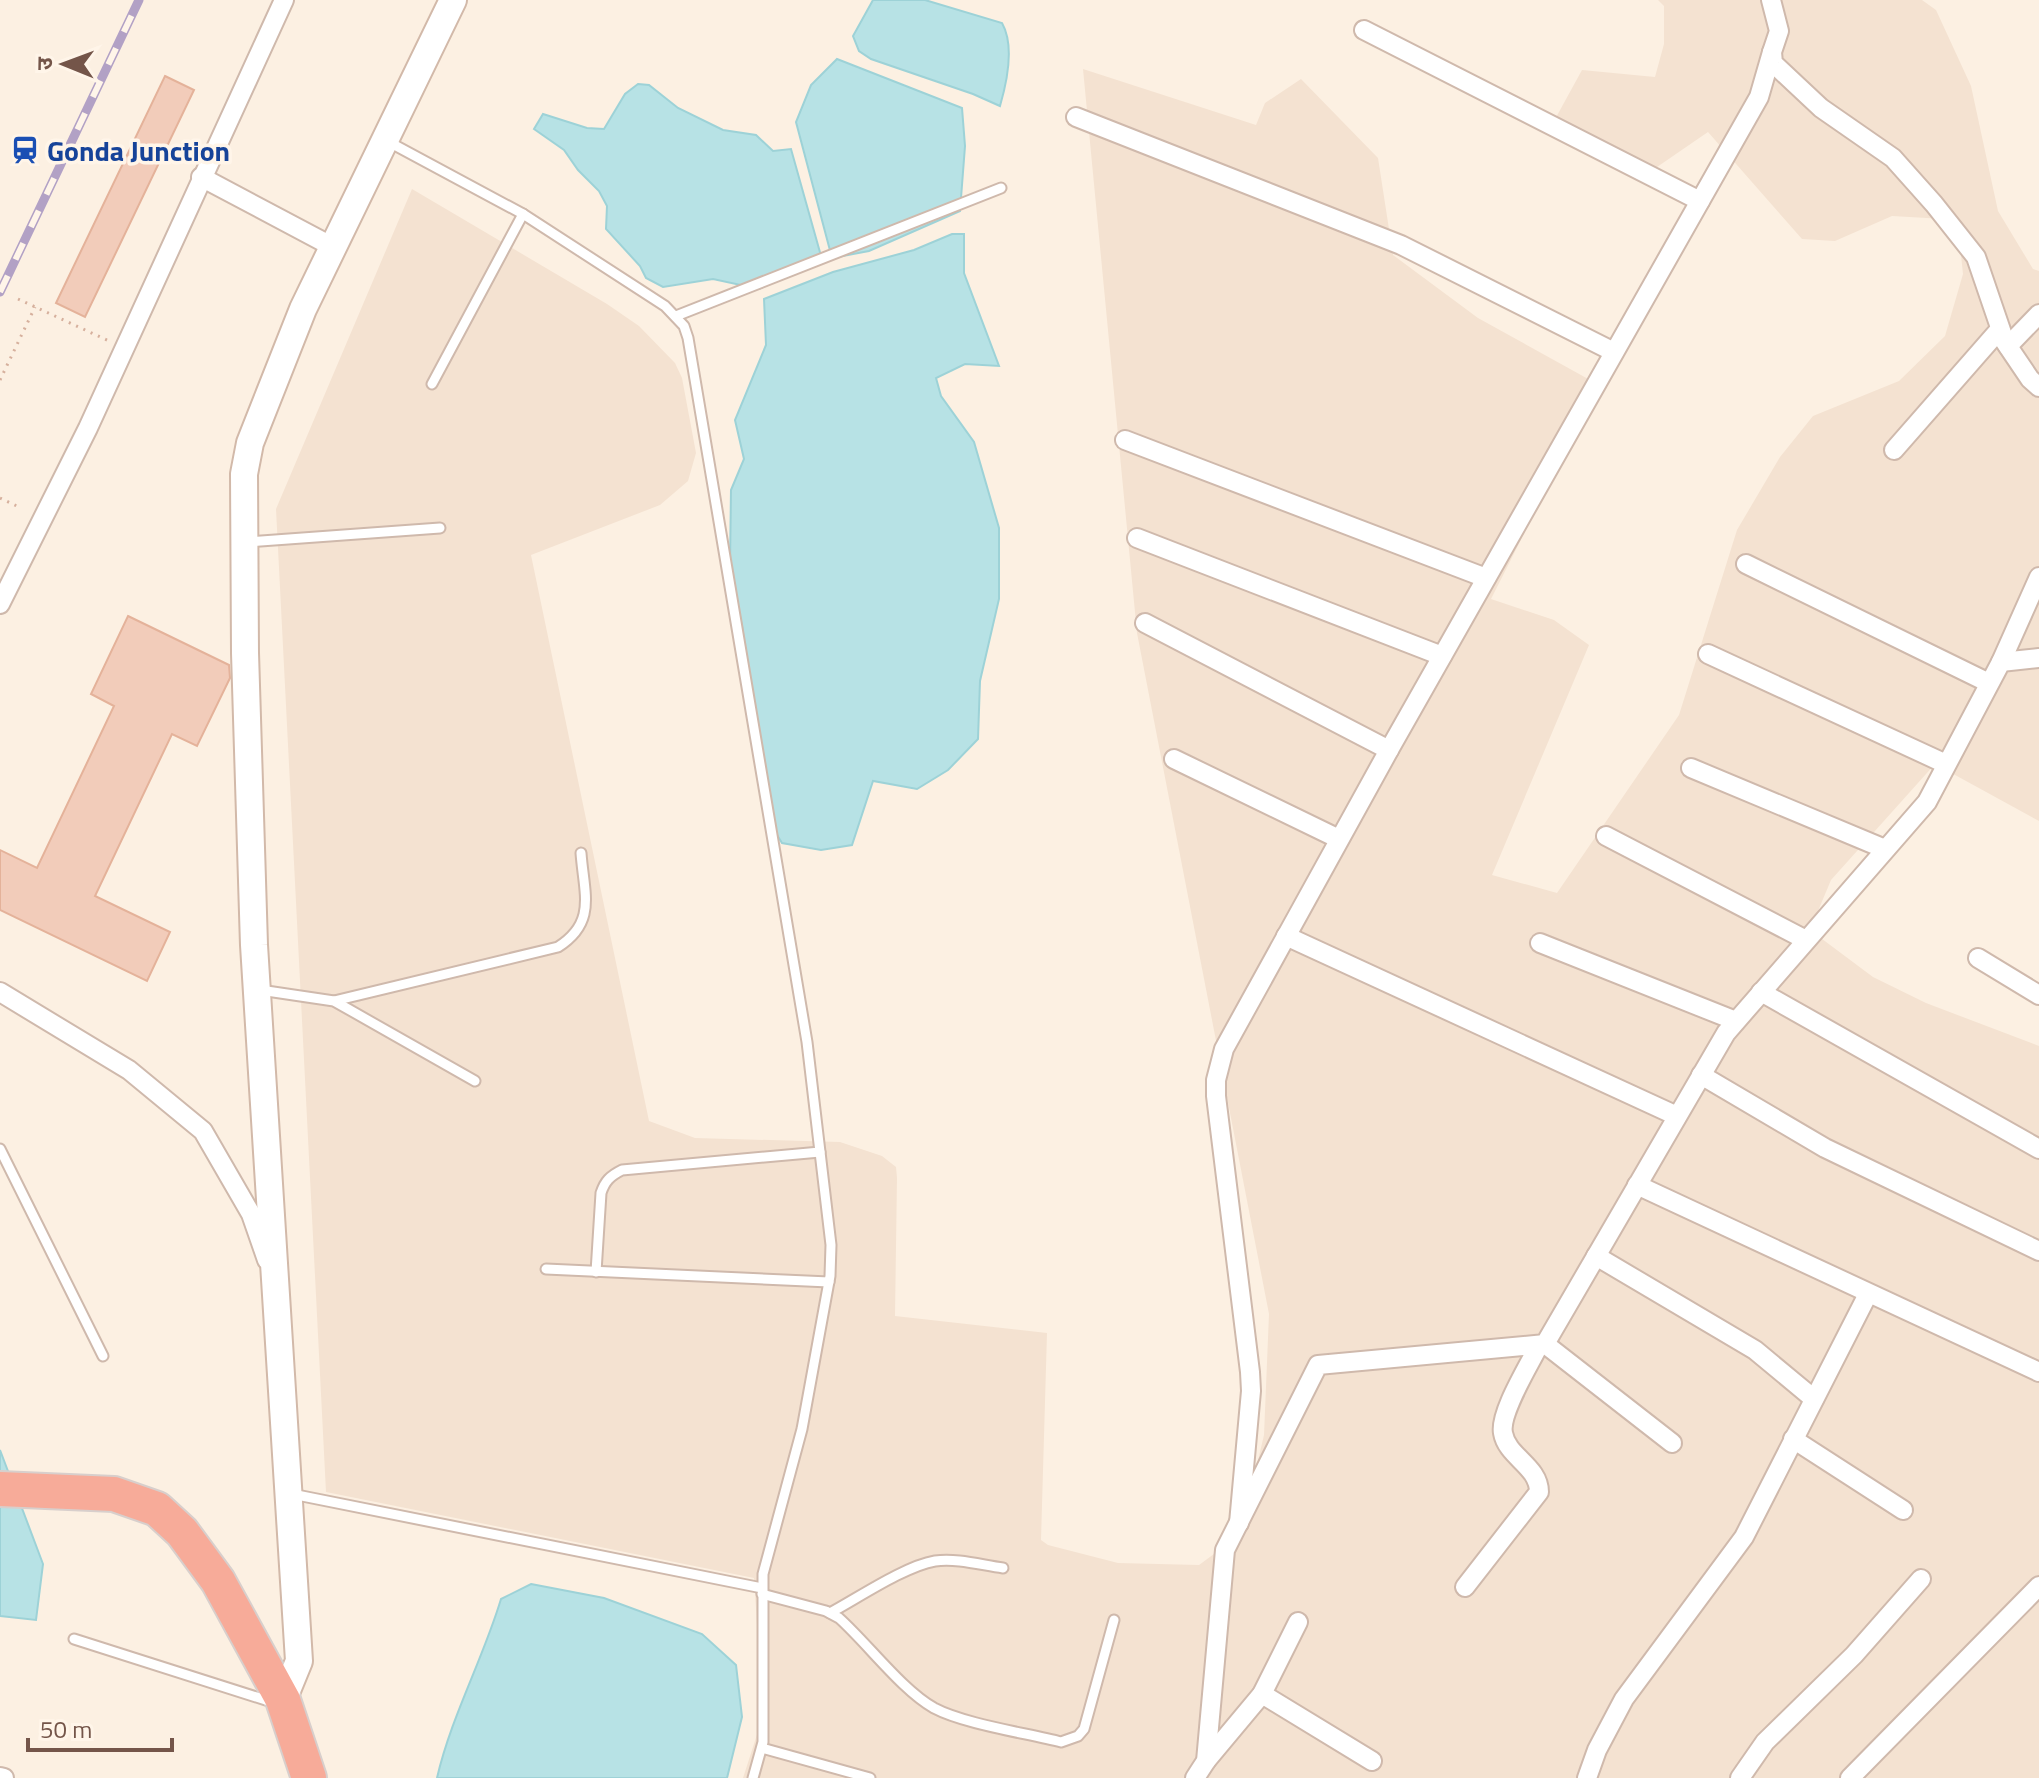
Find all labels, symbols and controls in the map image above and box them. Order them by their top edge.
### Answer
north arrow [24,24,104,104]
text: उ [27,56,61,70]
place label: Gonda Junction [47,129,230,172]
station icon: Gonda Junction [10,135,40,165]
scale bar [28,1702,172,1752]
text: 50 m [40,1711,92,1747]

